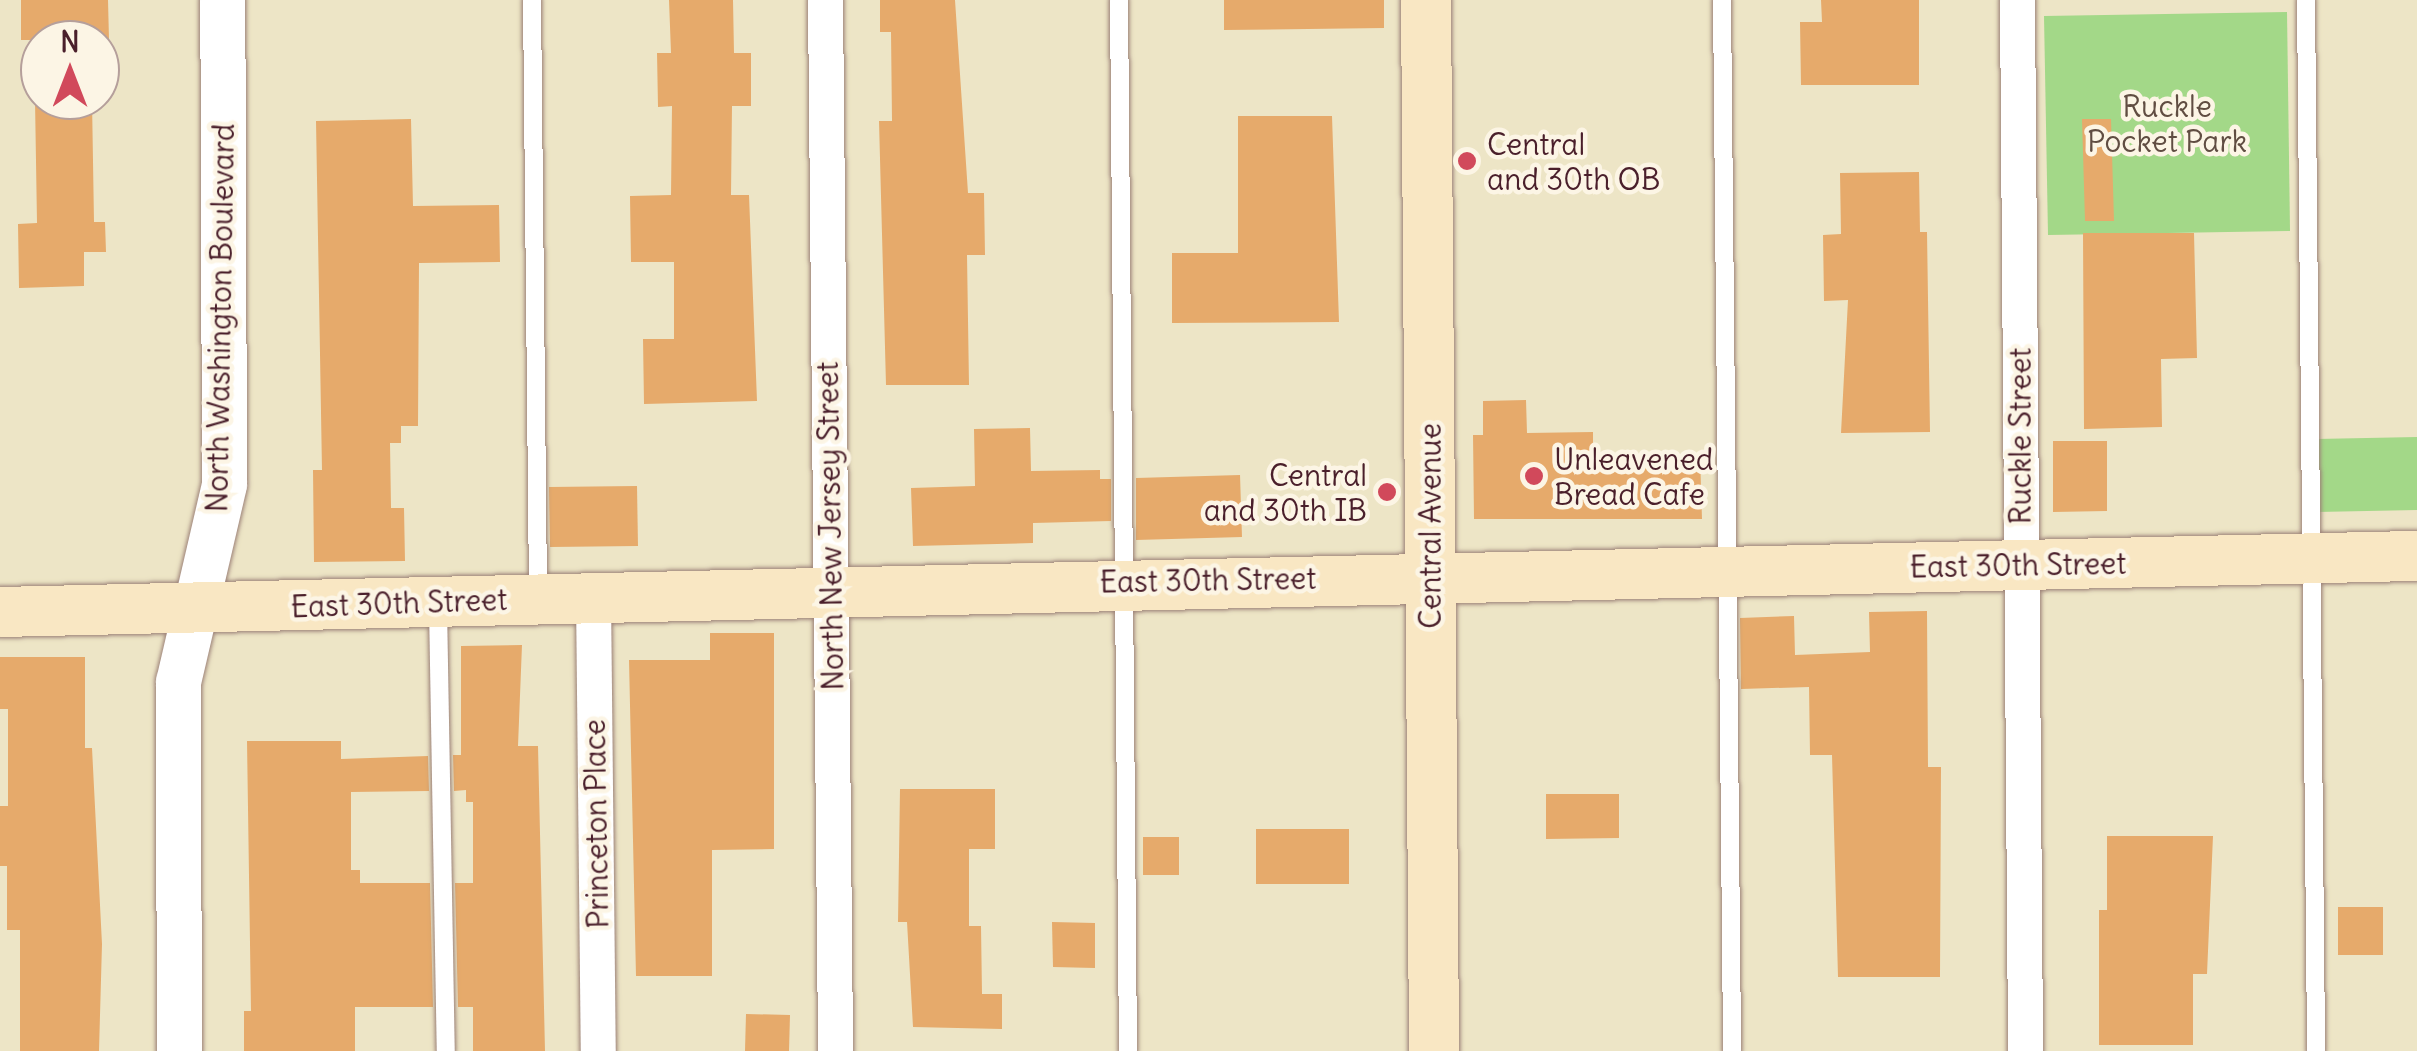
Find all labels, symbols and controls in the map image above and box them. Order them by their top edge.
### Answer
north arrow [20,20,120,120]
text: N [60,24,80,60]
park label: Ruckle Pocket Park [2087,88,2247,158]
street label: North Washington Boulevard [199,123,241,513]
place label: Central and 30th OB [1487,126,1660,196]
marker: Central and 30th OB [1456,150,1478,172]
street label: Ruckle Street [2002,348,2038,524]
street label: North New Jersey Street [809,361,851,691]
street label: Central Avenue [1412,423,1448,629]
place label: Unleavened Bread Cafe [1554,441,1714,512]
place label: Central and 30th IB [1204,457,1367,528]
marker: Unleavened Bread Cafe [1523,465,1545,487]
marker: Central and 30th IB [1376,481,1398,503]
street label: East 30th Street [1909,545,2127,585]
street label: East 30th Street [1099,560,1317,600]
street label: East 30th Street [290,581,508,625]
street label: Princeton Place [576,719,616,929]

